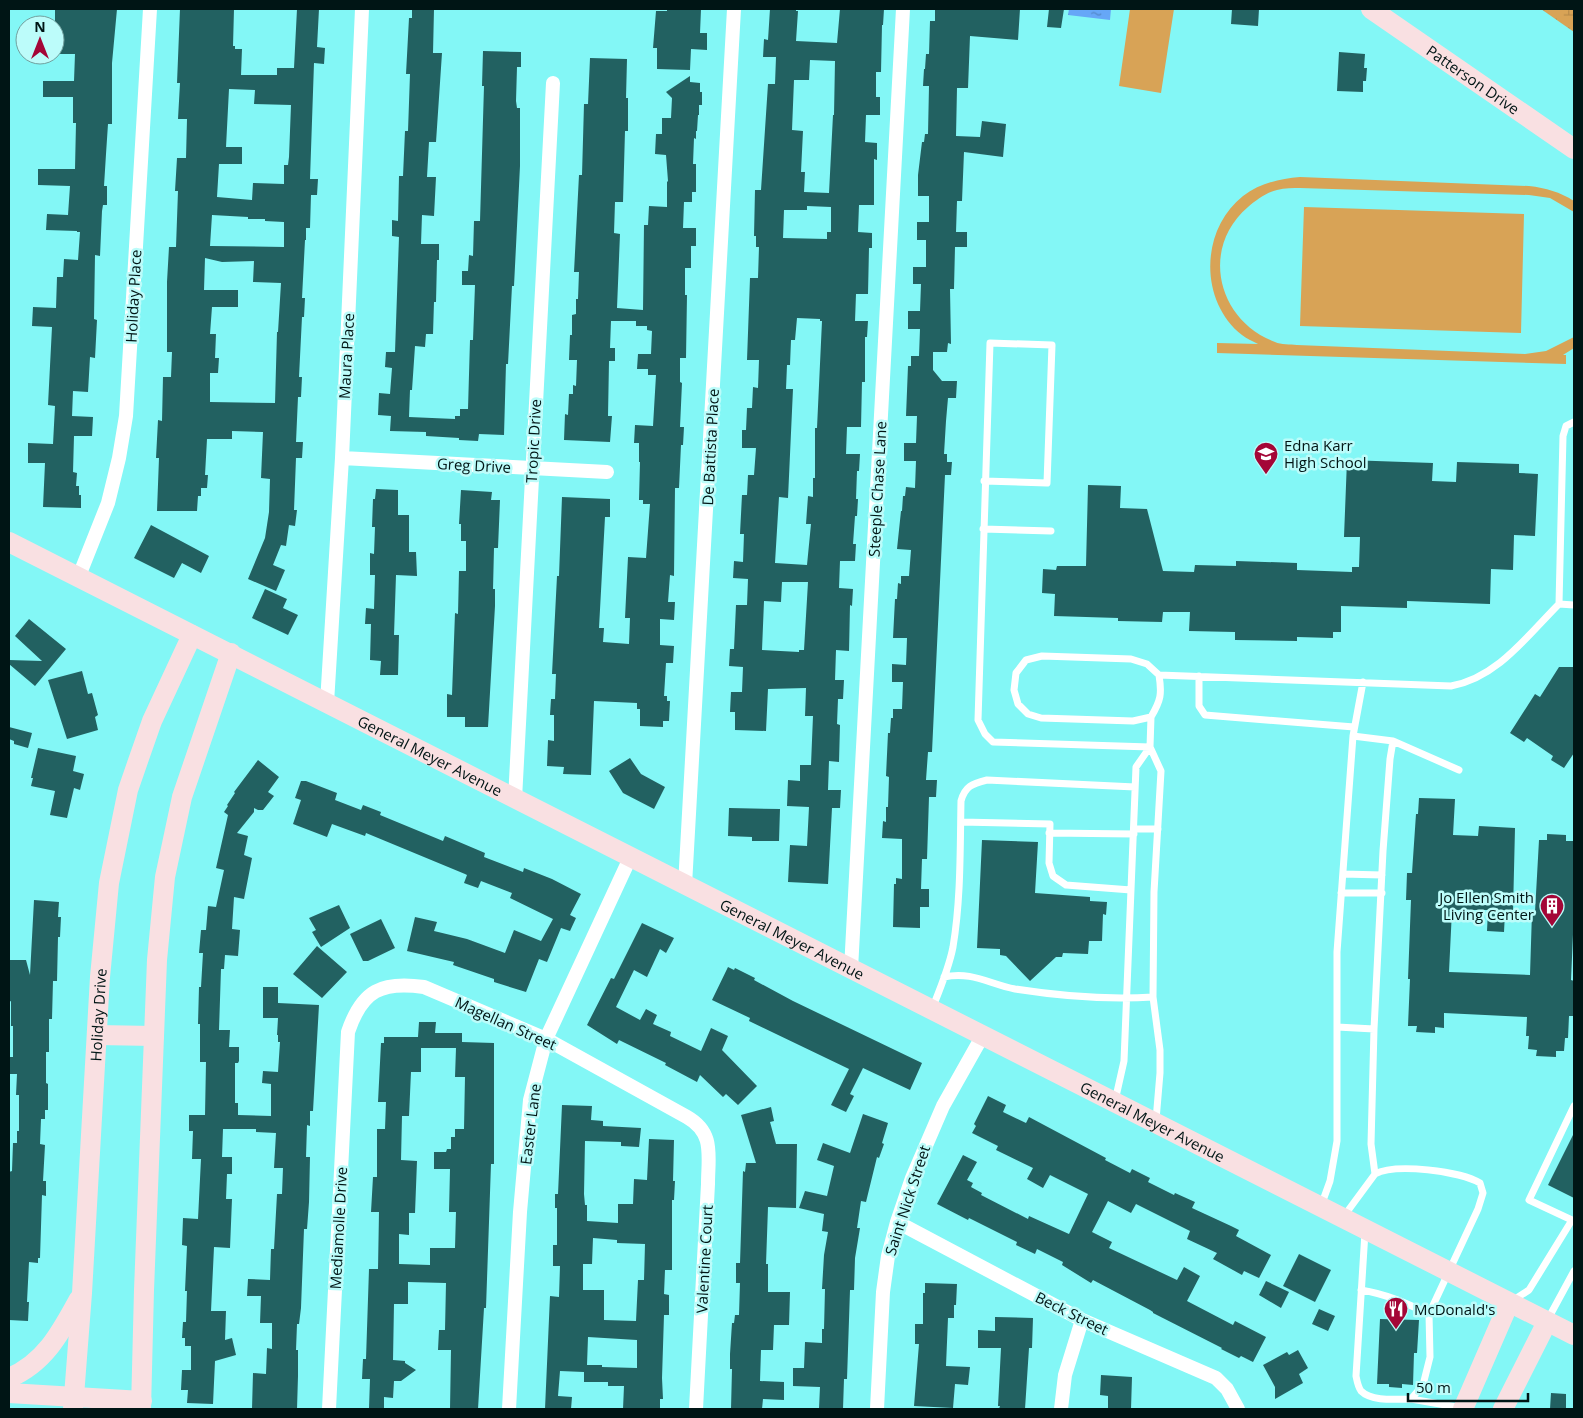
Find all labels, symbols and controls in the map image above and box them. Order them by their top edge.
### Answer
north arrow [15,15,65,65]
text: N [34,17,46,36]
street label: Patterson Drive [1423,40,1524,118]
street label: Holiday Place [121,249,145,343]
street label: Maura Place [334,312,358,400]
street label: De Battista Place [697,388,723,506]
street label: Tropic Drive [521,398,545,484]
street label: Steeple Chase Lane [863,421,891,557]
place label: Edna Karr High School [1284,435,1367,472]
school or university icon: Edna Karr High School [1253,441,1279,475]
street label: Greg Drive [436,453,512,477]
street label: General Meyer Avenue [354,710,506,800]
place label: Jo Ellen Smith Living Center [1437,887,1534,924]
building icon: Jo Ellen Smith Living Center [1539,893,1565,927]
street label: General Meyer Avenue [717,894,868,984]
street label: Holiday Drive [85,967,111,1062]
street label: Magellan Street [452,992,560,1054]
street label: General Meyer Avenue [1077,1077,1228,1166]
street label: Easter Lane [515,1082,545,1166]
street label: Saint Nick Street [880,1142,934,1258]
street label: Mediamolle Drive [325,1166,351,1290]
street label: Valentine Court [691,1204,717,1314]
street label: Beck Street [1032,1287,1112,1339]
restaurant icon: McDonald's [1383,1296,1409,1330]
place label: McDonald's [1414,1299,1496,1319]
scale bar [1408,1370,1528,1402]
text: 50 m [1416,1377,1451,1397]

